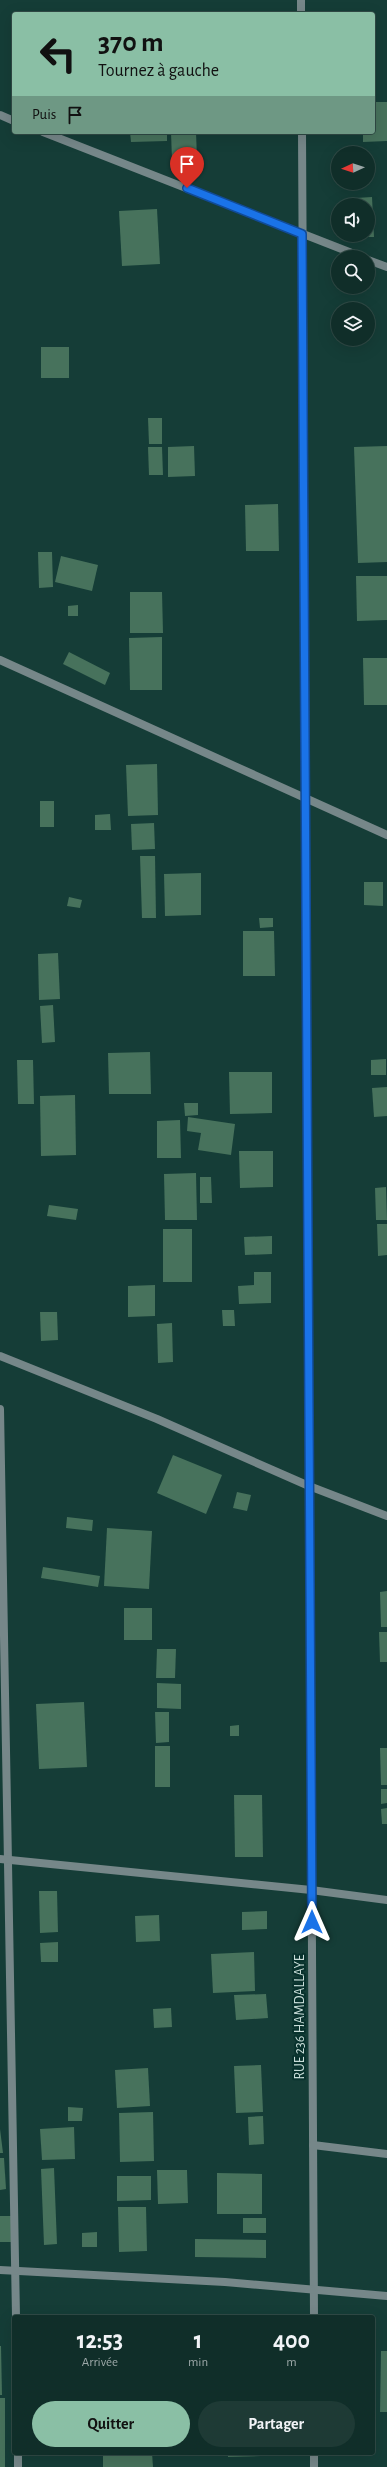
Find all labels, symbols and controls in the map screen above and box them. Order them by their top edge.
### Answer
icon: left [32,28,84,80]
text: 370 m [98,29,164,57]
text: Tournez à gauche [98,62,219,80]
icon: arrive [64,104,86,126]
text: Puis [32,107,56,122]
north arrow [331,146,375,190]
map controls [331,146,375,346]
pin [170,147,204,188]
icon: arrive [176,153,198,175]
button: sound [331,198,375,242]
button: search [331,250,375,294]
button: layers [331,302,375,346]
position arrow [291,1901,333,1943]
street label: RUE 236 HAMDALLAYE [293,1954,307,2080]
text: 12:53 [77,2329,123,2353]
text: 1 [194,2329,202,2353]
text: 400 [273,2329,310,2353]
text: Arrivée [82,2356,118,2369]
text: min [188,2356,208,2369]
text: m [286,2356,297,2369]
button: Quitter [32,2401,190,2447]
button: Partager [198,2401,355,2447]

